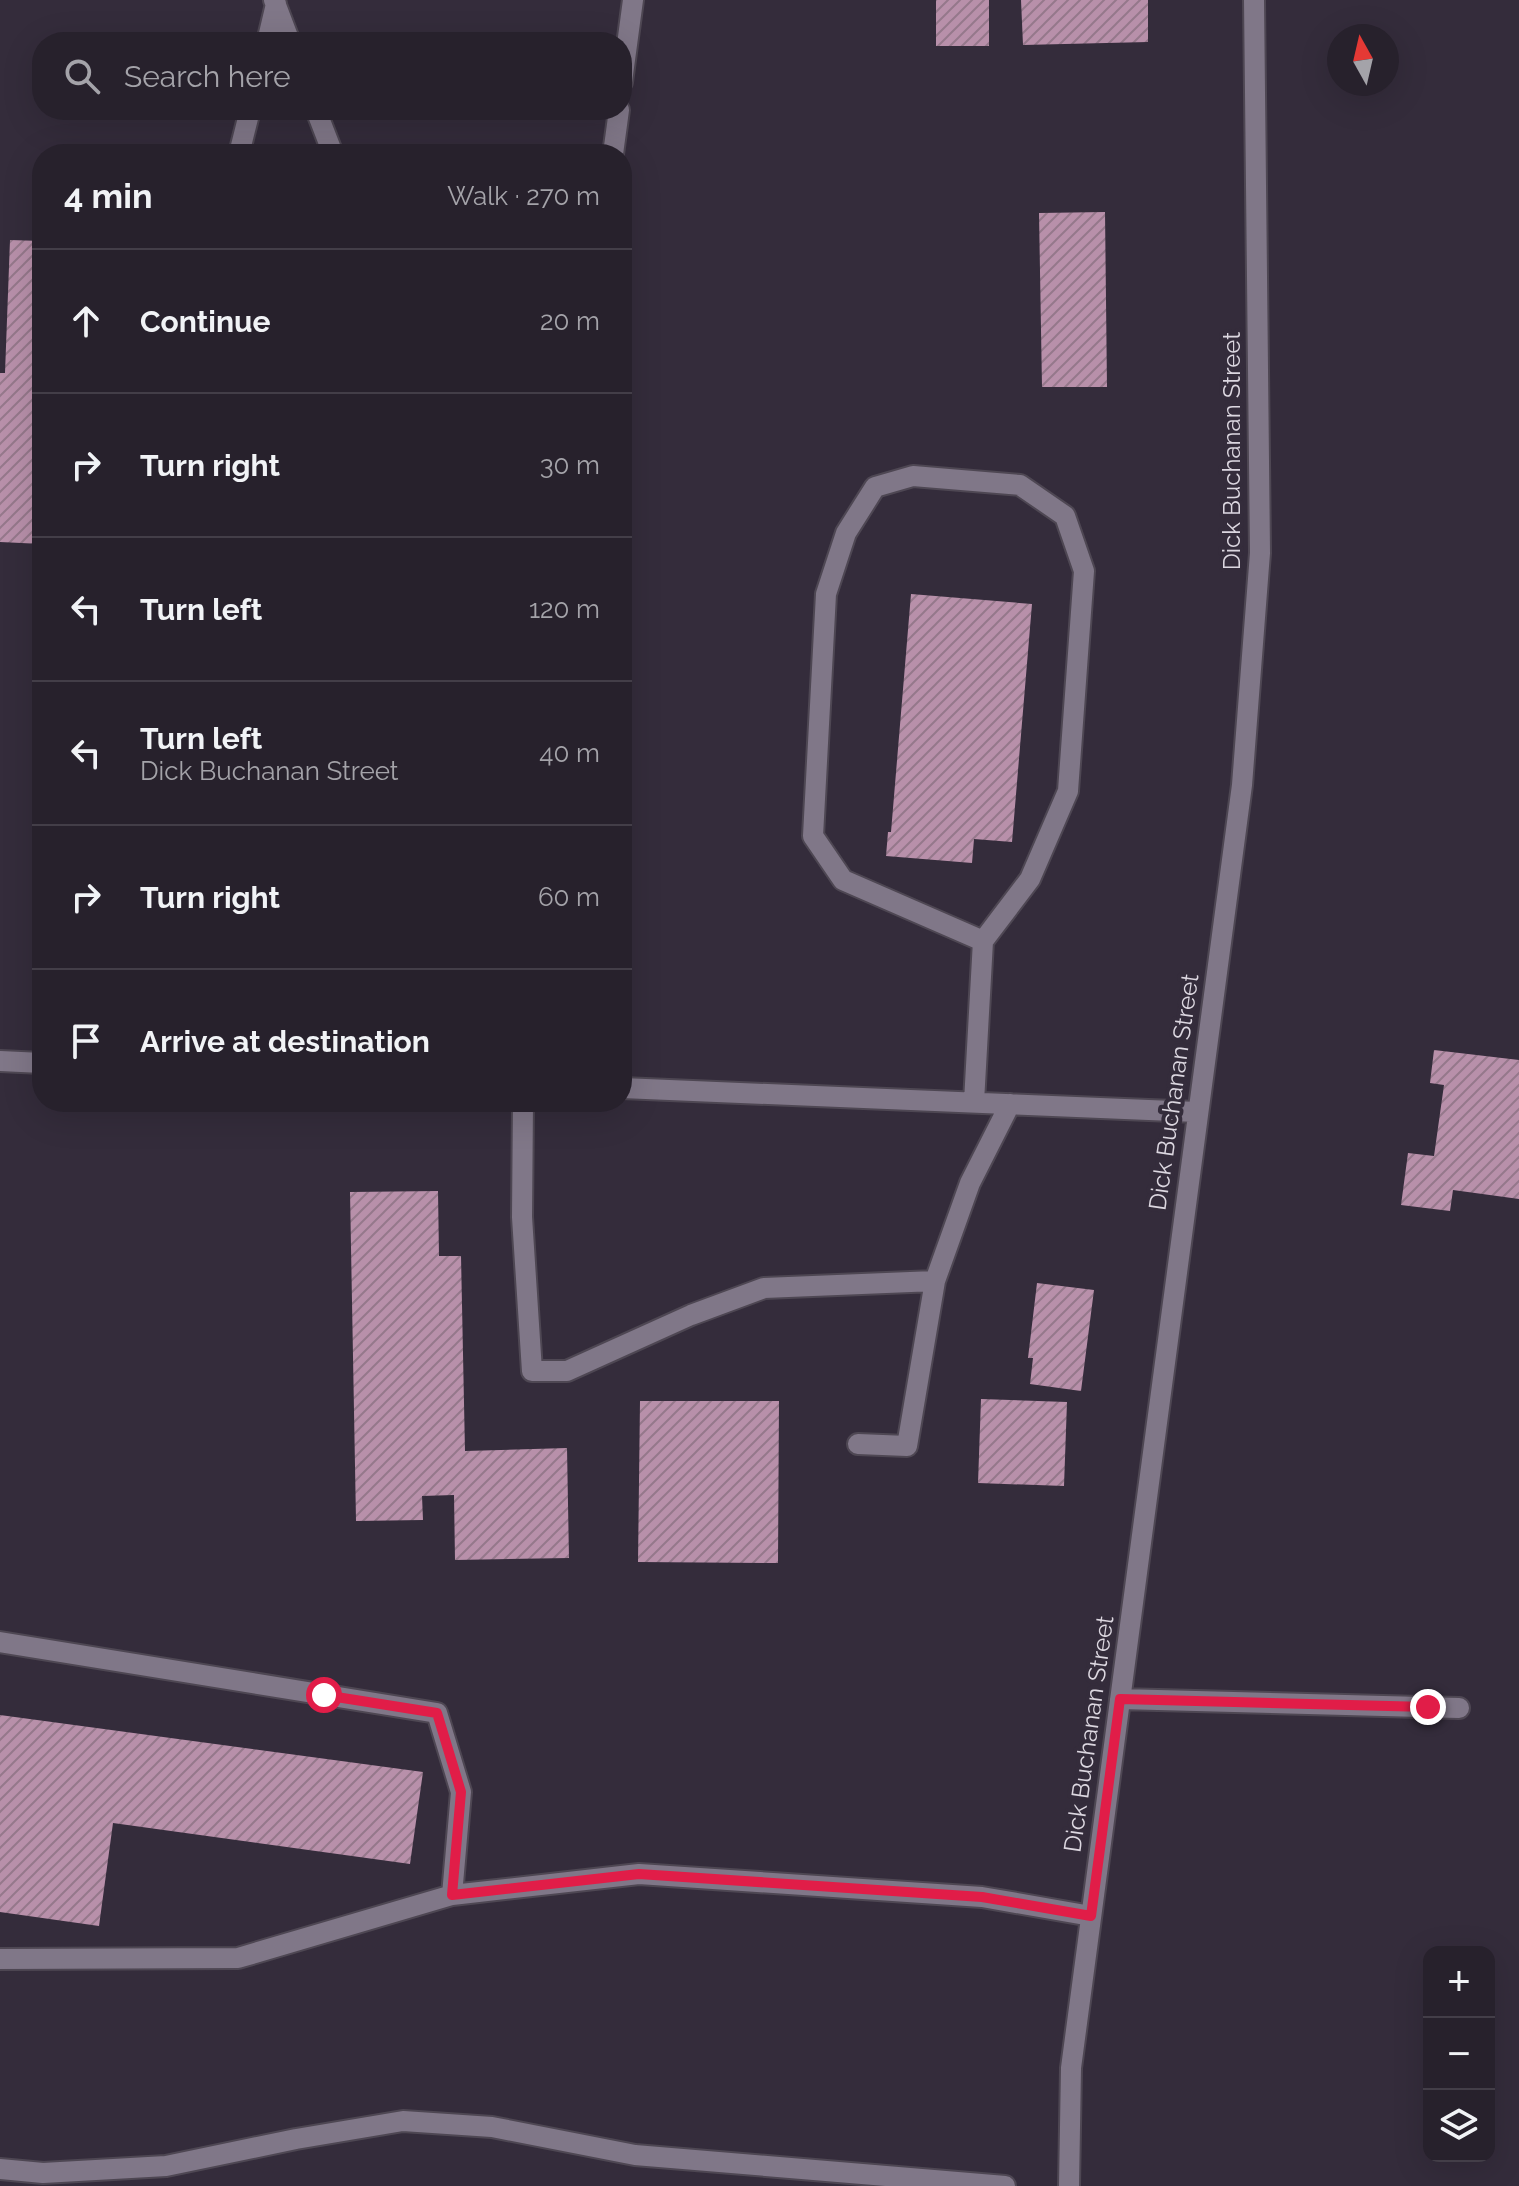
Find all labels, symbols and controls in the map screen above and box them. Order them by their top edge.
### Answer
north arrow [1327,24,1399,96]
search box [32,32,632,120]
icon: search [60,54,104,98]
text: Search here [124,59,291,94]
text: 4 min [64,176,152,216]
text: Walk · 270 m [447,181,600,211]
icon: ahead [64,299,108,343]
text: Continue [140,304,271,339]
text: 20 m [540,306,600,336]
street label: Dick Buchanan Street [1217,332,1246,570]
icon: right [64,443,108,487]
text: Turn right [140,448,280,483]
text: 30 m [540,450,600,480]
icon: left [64,587,108,631]
text: Turn left [140,592,262,627]
text: 120 m [529,594,600,624]
text: Turn left [140,721,262,756]
icon: left [64,731,108,775]
text: 40 m [539,738,600,768]
text: Dick Buchanan Street [140,756,399,786]
icon: right [64,875,108,919]
text: Turn right [140,880,280,915]
text: 60 m [538,882,600,912]
street label: Dick Buchanan Street [1143,972,1204,1212]
icon: arrive [64,1019,108,1063]
text: Arrive at destination [140,1024,430,1059]
street label: Dick Buchanan Street [1058,1614,1119,1854]
route start [306,1677,342,1713]
route end [1410,1689,1446,1725]
map controls [1423,1946,1495,2162]
button: + [1423,1946,1495,2018]
button: − [1423,2018,1495,2090]
button: layers [1423,2090,1495,2162]

